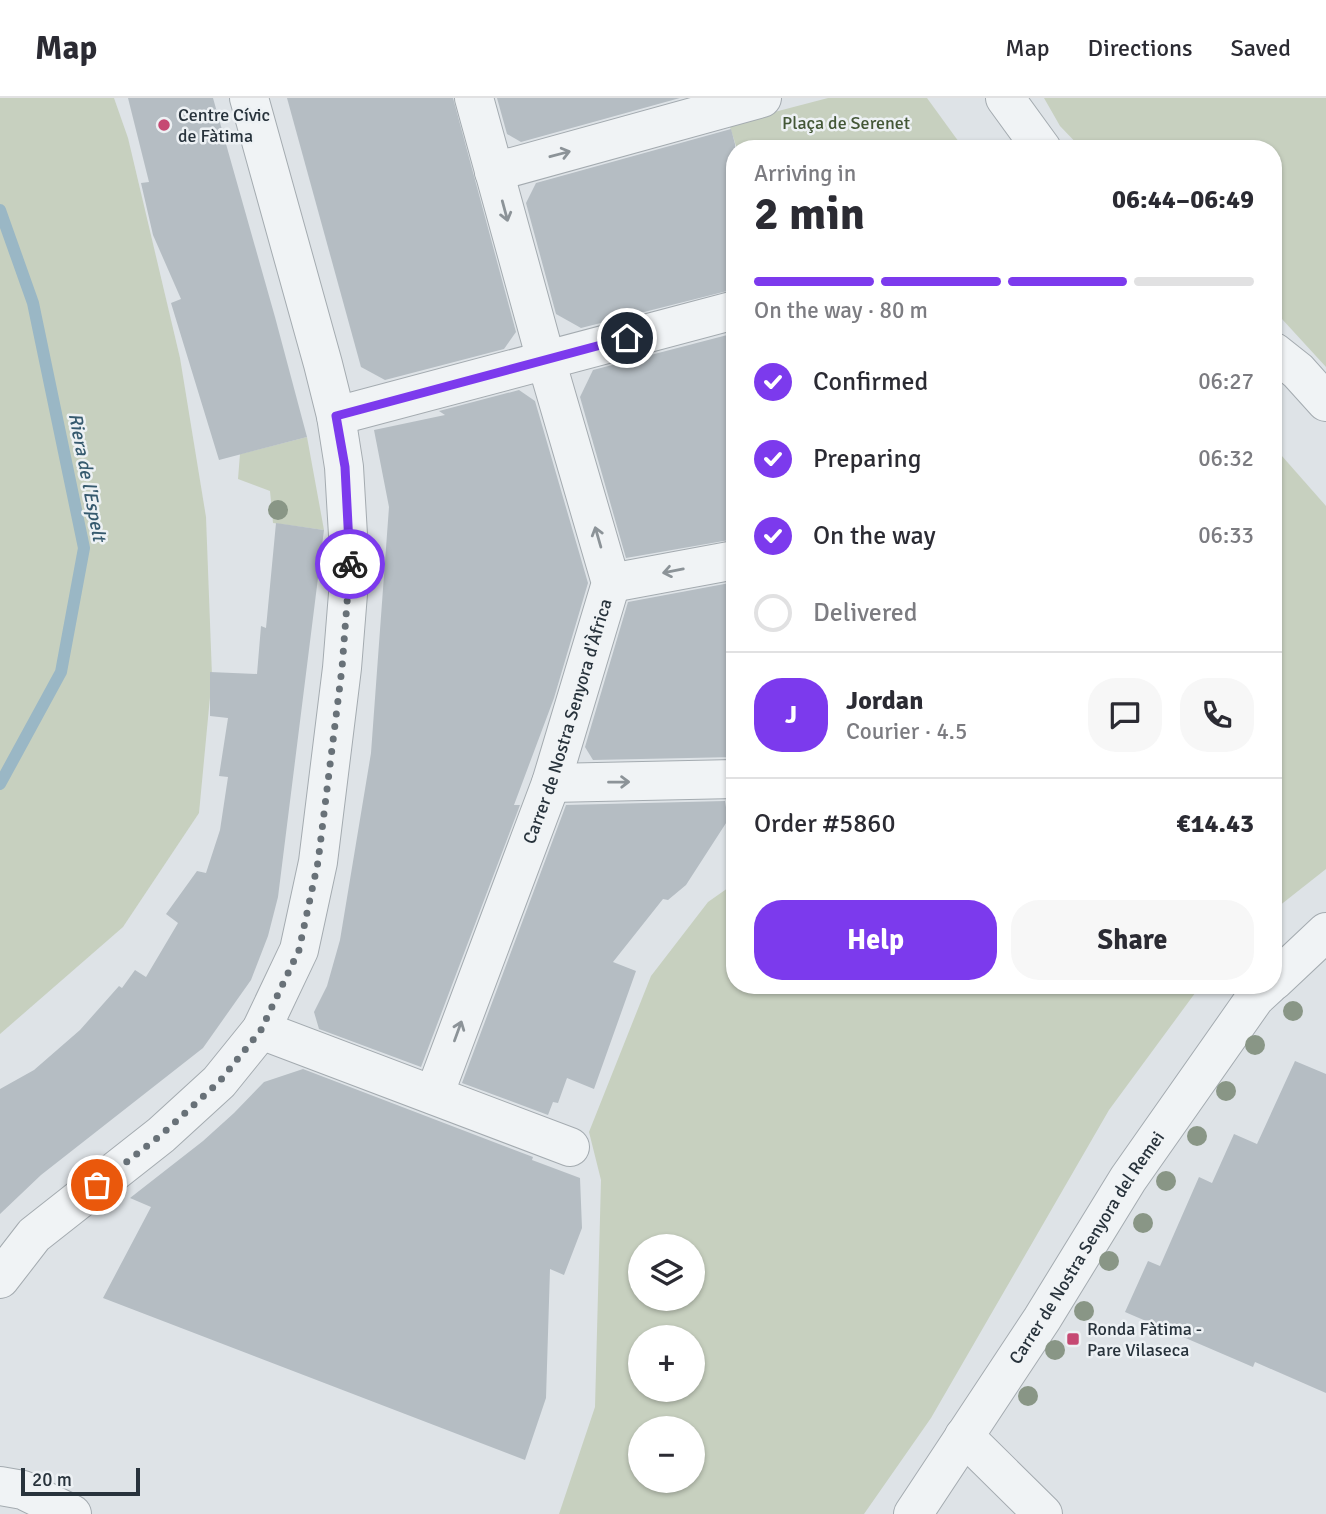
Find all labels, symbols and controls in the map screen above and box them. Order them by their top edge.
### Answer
text: Map [35,28,97,69]
text: Map [1005,33,1050,63]
text: Directions [1088,33,1193,63]
text: Saved [1231,33,1291,63]
place label: Centre Cívic de Fàtima [178,104,270,147]
park label: Plaça de Serenet [782,112,910,134]
marker: Centre Cívic de Fàtima [156,117,172,133]
one-way arrow [548,147,571,160]
text: Arriving in [754,159,856,188]
text: 06:44–06:49 [1112,184,1254,216]
text: 2 min [754,186,865,242]
one-way arrow [499,199,512,222]
text: On the way · 80 m [754,296,928,325]
pin [597,308,657,368]
icon: home [608,319,646,357]
icon: check [754,363,792,401]
text: Confirmed [813,366,928,398]
text: 06:27 [1198,367,1254,396]
water label: Riera de l'Espelt [63,411,112,545]
icon: check [754,440,792,478]
text: Preparing [813,443,921,475]
text: 06:32 [1198,444,1254,473]
icon: check [754,517,792,555]
text: On the way [813,520,936,552]
text: 06:33 [1198,521,1254,550]
one-way arrow [590,526,603,548]
courier [315,529,385,599]
icon: bike [331,545,369,583]
one-way arrow [662,565,685,579]
street label: Carrer de Nostra Senyora d'Àfrica [518,596,617,847]
text: Delivered [813,597,918,629]
button: chat [1088,678,1162,752]
button: phone [1180,678,1254,752]
text: Jordan [846,685,923,717]
text: J [785,699,797,731]
text: Courier · 4.5 [846,717,967,746]
one-way arrow [607,775,630,789]
text: Order #5860 [754,808,895,840]
text: €14.43 [1176,808,1254,840]
button: Help [754,900,997,980]
button: Share [1011,900,1254,980]
one-way arrow [453,1020,465,1042]
street label: Carrer de Nostra Senyora del Remei [1004,1127,1169,1368]
pin [67,1155,127,1215]
icon: bag [78,1166,116,1204]
map controls [628,1234,705,1493]
button: layers [628,1234,705,1311]
place label: Ronda Fàtima - Pare Vilaseca [1087,1318,1202,1361]
button: + [628,1325,705,1402]
marker: Ronda Fàtima - Pare Vilaseca [1065,1331,1081,1347]
button: − [628,1416,705,1493]
scale bar [21,1465,140,1497]
text: 20 m [32,1468,72,1492]

